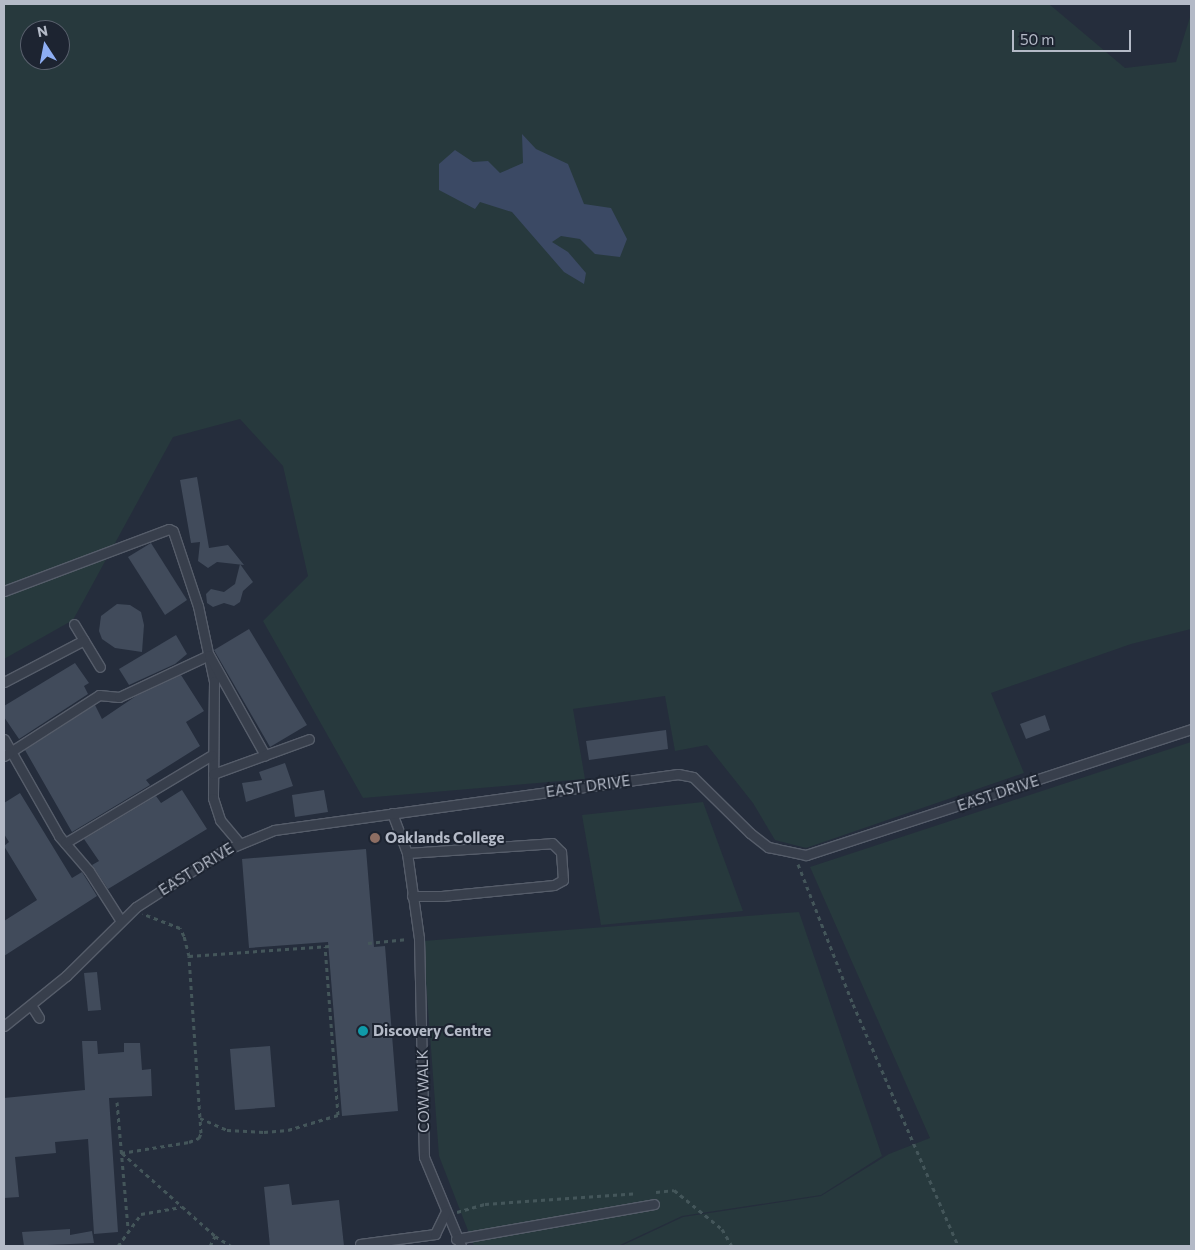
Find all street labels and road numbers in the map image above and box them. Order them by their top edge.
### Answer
street label: EAST DRIVE [545,771,631,801]
street label: EAST DRIVE [955,771,1041,815]
street label: EAST DRIVE [155,839,237,899]
street label: COW WALK [413,1049,433,1133]

